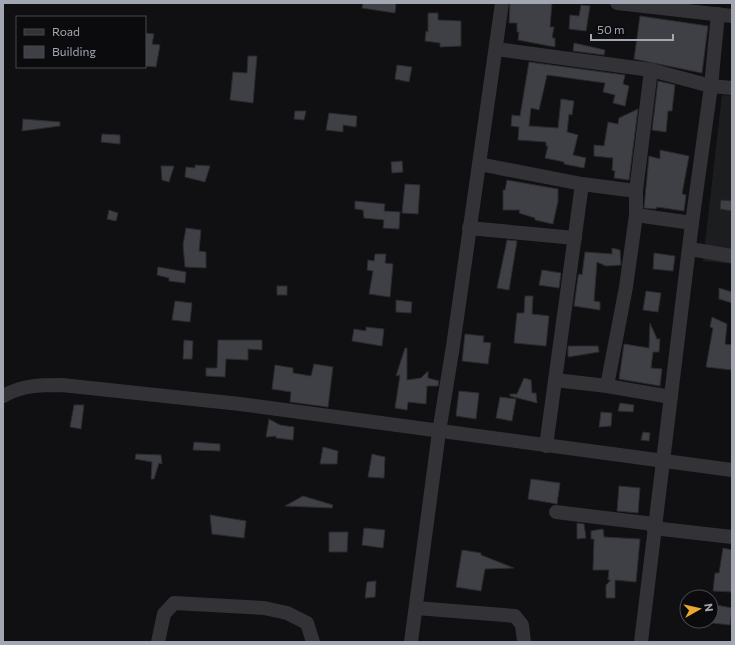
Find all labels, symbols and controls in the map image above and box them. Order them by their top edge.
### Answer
legend [16,16,146,68]
scale bar [591,16,673,42]
text: 50 m [597,22,625,36]
text: Road [52,24,80,38]
text: Building [52,44,96,58]
north arrow [679,589,719,629]
text: N [702,603,716,613]

